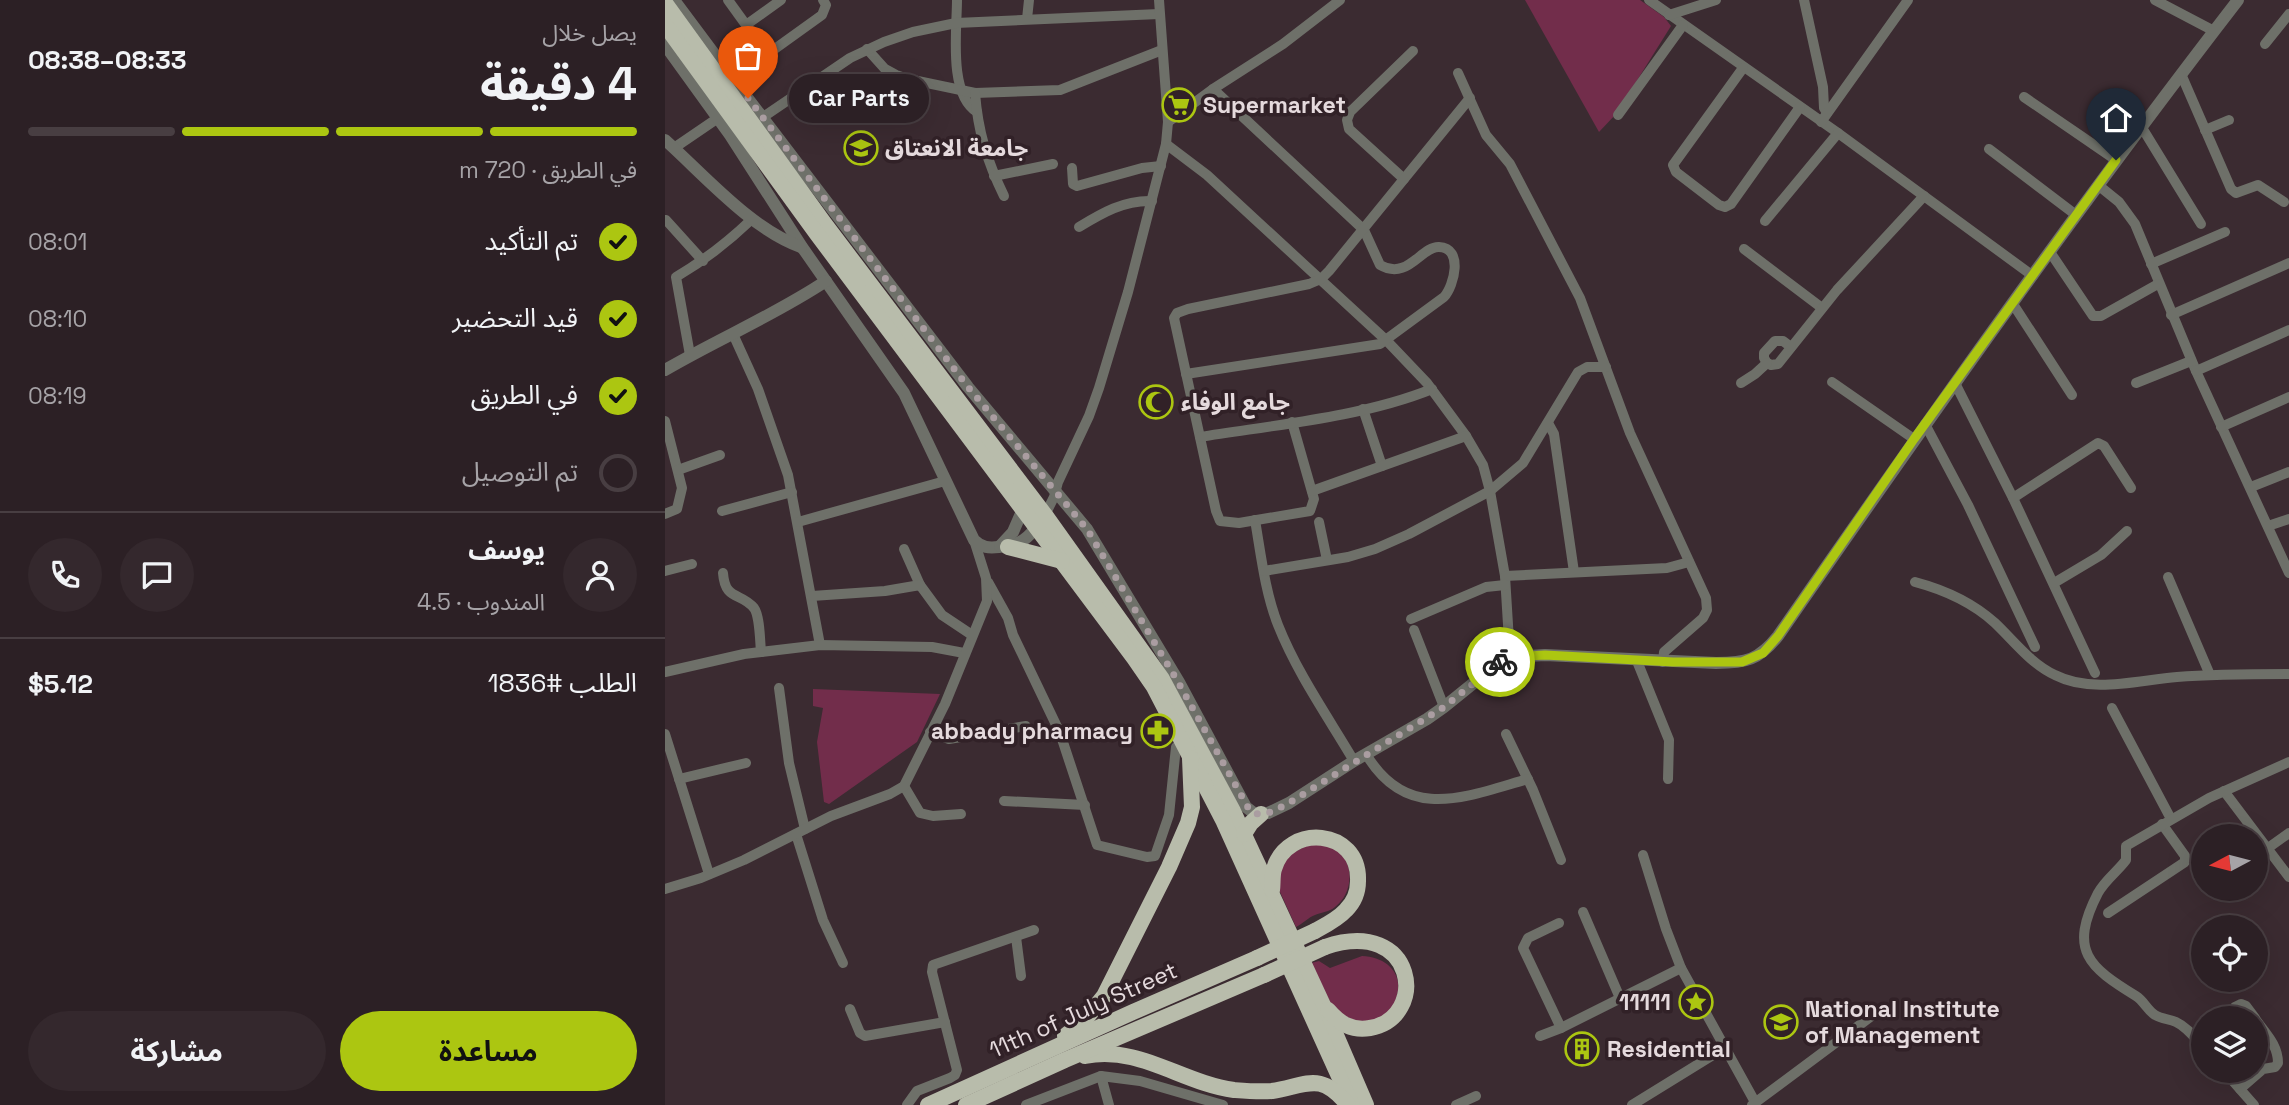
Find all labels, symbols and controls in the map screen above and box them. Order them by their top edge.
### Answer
text: يصل خلال [542,18,637,48]
pin [718,26,778,98]
icon: bag [729,37,767,75]
text: 08:33–08:38 [28,43,187,77]
text: 4 دقيقة [480,55,637,113]
callout: Car Parts [790,74,930,122]
text: Car Parts [808,83,910,113]
supermarket icon: Supermarket [1160,86,1198,124]
pin [2086,88,2146,160]
place label: Supermarket [1203,90,1346,120]
icon: home [2097,99,2135,137]
school or university icon: جامعة الانعتاق [842,129,880,167]
place label: جامعة الانعتاق [885,133,1028,163]
text: في الطريق · 720 m [459,155,637,185]
icon: check [599,223,637,261]
text: تم التأكيد [485,224,578,258]
text: 08:01 [28,227,87,257]
icon: check [599,300,637,338]
text: قيد التحضير [452,301,578,335]
text: 08:10 [28,304,87,334]
icon: check [599,377,637,415]
text: في الطريق [471,378,578,412]
text: 08:19 [28,381,87,411]
mosque icon: جامع الوفاء [1137,383,1175,421]
place label: جامع الوفاء [1181,387,1290,419]
text: تم التوصيل [462,455,578,489]
text: يوسف [468,533,545,567]
button: phone [28,538,102,612]
button: chat [120,538,194,612]
button: person [563,538,637,612]
text: المندوب · 4.5 [417,587,545,617]
courier [1465,627,1535,697]
icon: bike [1481,643,1519,681]
text: الطلب #1836 [488,666,637,700]
text: $5.12 [28,667,93,701]
pharmacy icon: abbady pharmacy [1139,712,1177,750]
place label: abbady pharmacy [931,716,1133,746]
north arrow [2191,824,2268,901]
map controls [2191,824,2268,1083]
button: locate [2191,915,2268,992]
street label: 11th of July Street [984,955,1182,1065]
place icon: 11111 [1677,983,1715,1021]
place label: 11111 [1619,987,1671,1017]
place label: National Institute of Management [1805,994,2000,1050]
school or university icon: National Institute of Management [1762,1003,1800,1041]
button: layers [2191,1006,2268,1083]
button: مشاركة [28,1011,326,1091]
button: مساعدة [340,1011,637,1091]
building icon: Residential [1563,1030,1601,1068]
place label: Residential [1607,1034,1731,1064]

